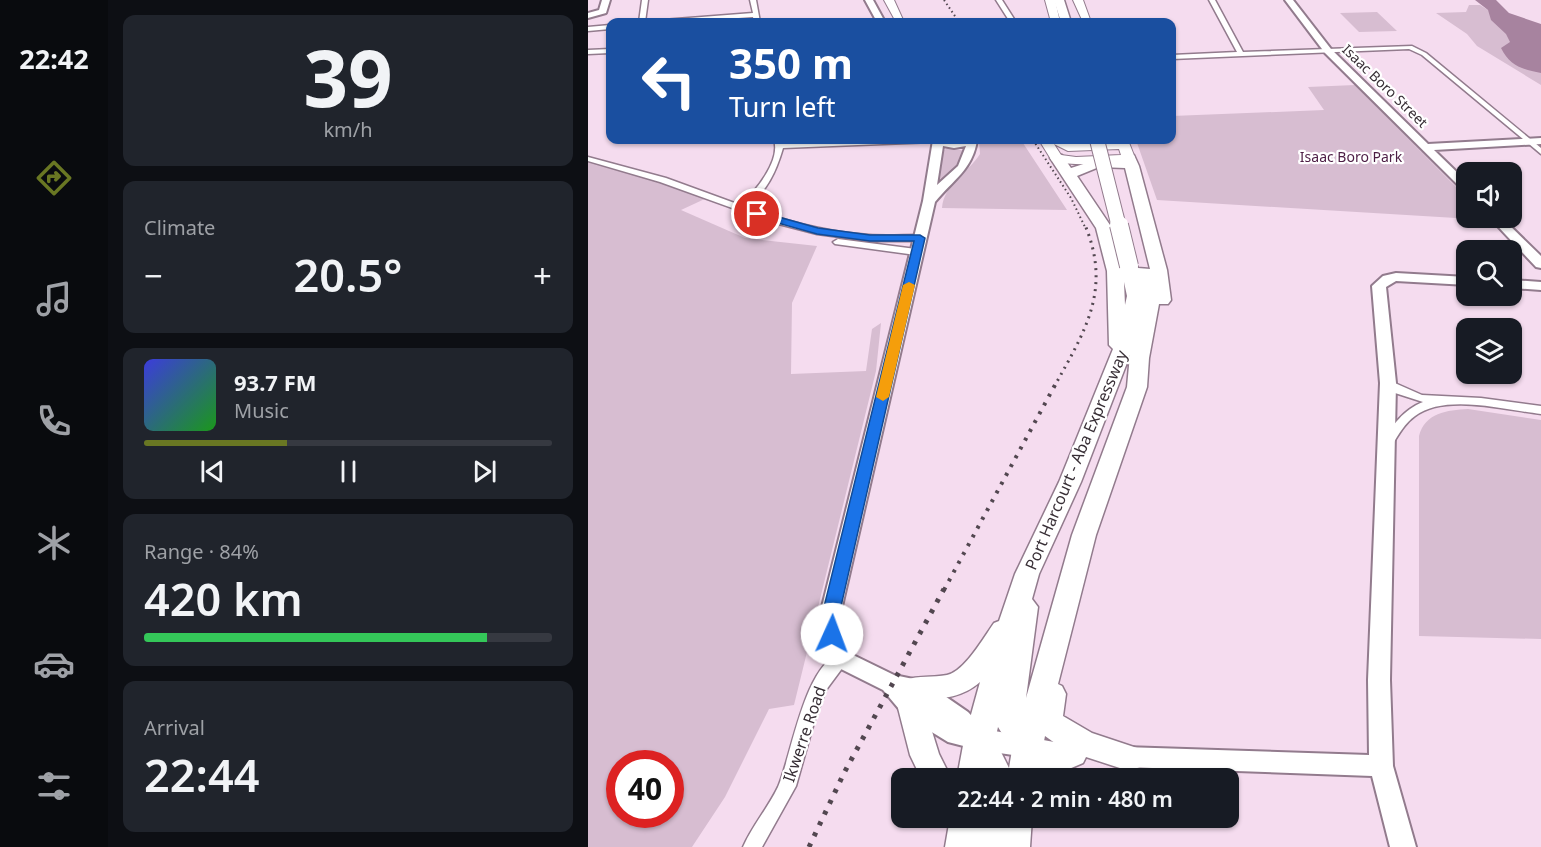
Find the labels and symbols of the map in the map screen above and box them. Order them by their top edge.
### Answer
street label: Isaac Boro Street [1339,40,1432,131]
park label: Isaac Boro Park [1300,147,1403,166]
pin [731,188,782,239]
street label: Port Harcourt - Aba Expressway [1020,346,1133,573]
position arrow [800,602,864,666]
street label: Ikwerre Road [777,683,831,785]
speed limit sign: 40 [606,750,684,828]

